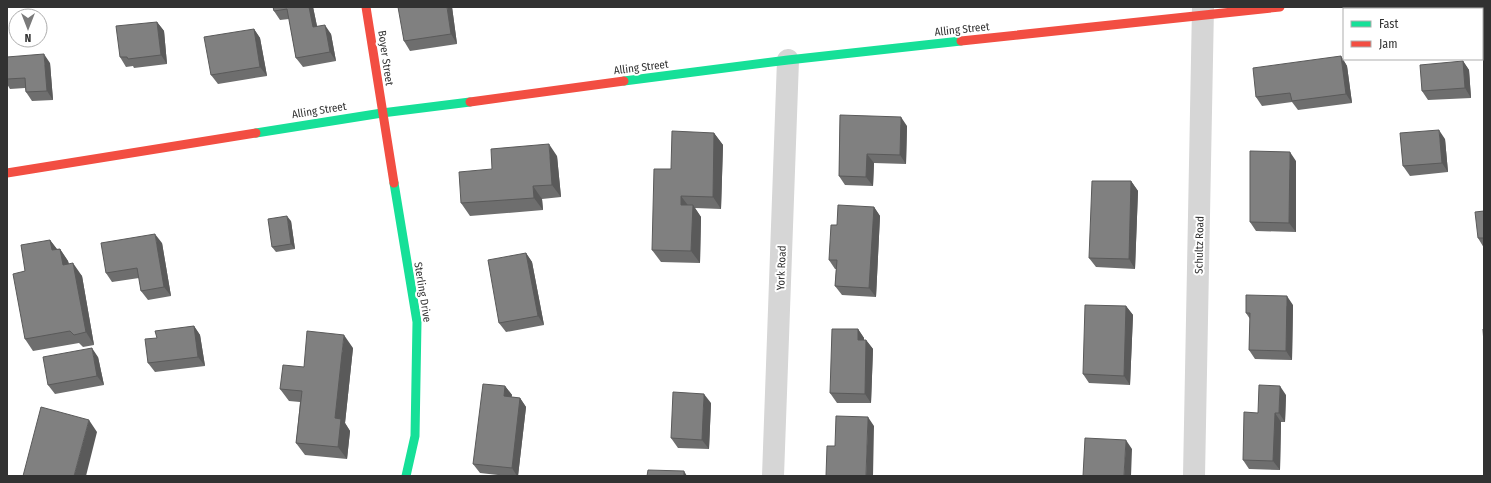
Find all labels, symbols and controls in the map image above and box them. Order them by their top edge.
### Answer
north arrow [8,8,48,48]
legend [1343,8,1483,60]
text: Fast [1379,17,1398,31]
street label: Alling Street [934,20,990,39]
street label: Boyer Street [375,30,396,87]
text: N [25,31,31,44]
text: Jam [1379,37,1397,51]
street label: Alling Street [613,58,670,77]
street label: Alling Street [291,100,348,121]
street label: Schultz Road [1192,216,1207,274]
street label: York Road [774,245,789,291]
street label: Sterling Drive [411,261,434,323]

